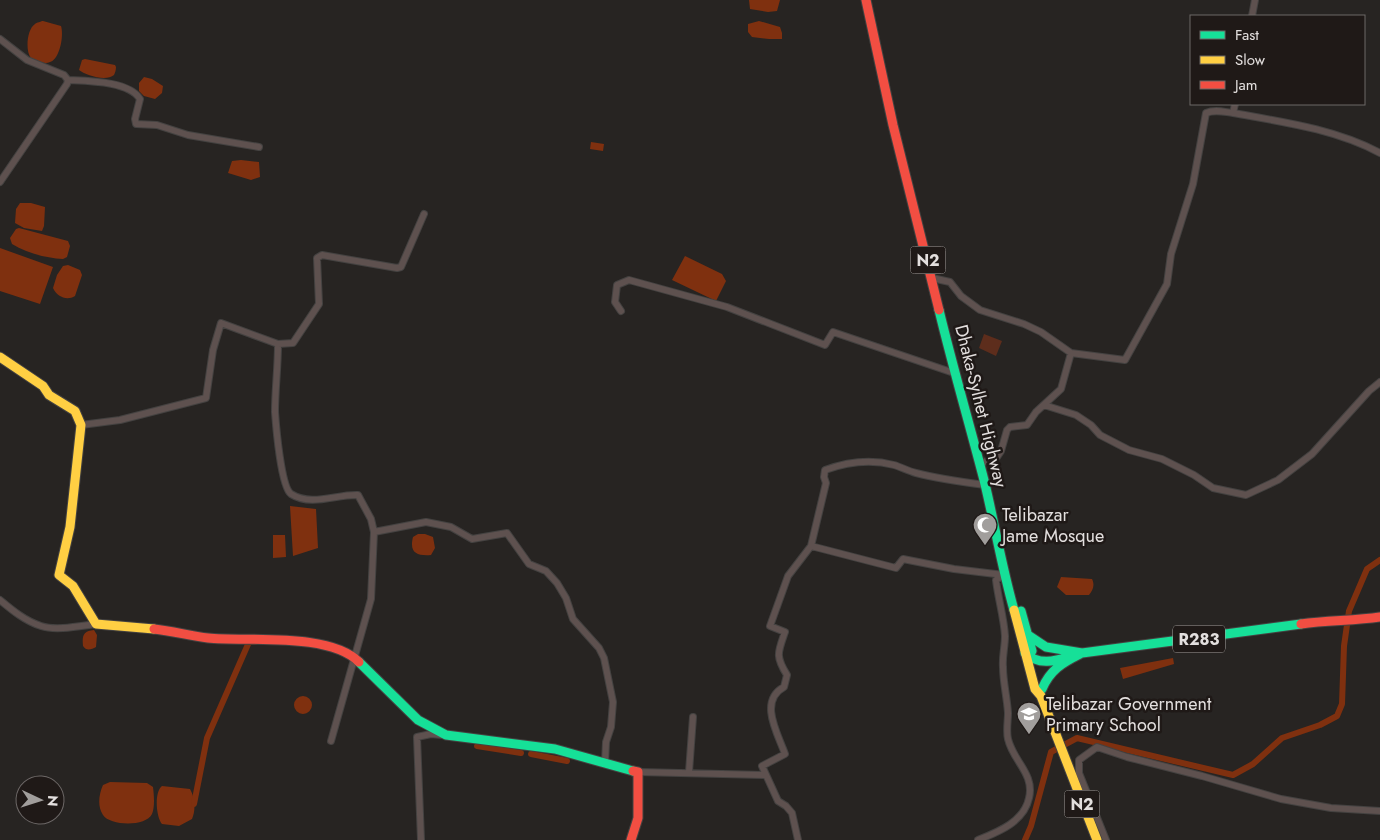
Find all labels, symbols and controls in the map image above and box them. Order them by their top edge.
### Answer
legend [1190,15,1365,105]
text: Fast [1235,24,1259,46]
text: Slow [1235,49,1266,71]
text: Jam [1233,74,1258,96]
road number: N2 [910,246,946,274]
street label: Dhaka-Sylhet Highway [948,322,1014,490]
place label: Telibazar Jame Mosque [1000,502,1104,549]
mosque icon: Telibazar Jame Mosque [972,512,998,546]
road number: R283 [1173,626,1225,652]
place label: Telibazar Government Primary School [1046,691,1212,738]
school or university icon: Telibazar Government Primary School [1016,701,1042,735]
north arrow [15,775,65,825]
road number: N2 [1064,791,1100,818]
text: N [43,795,63,807]

